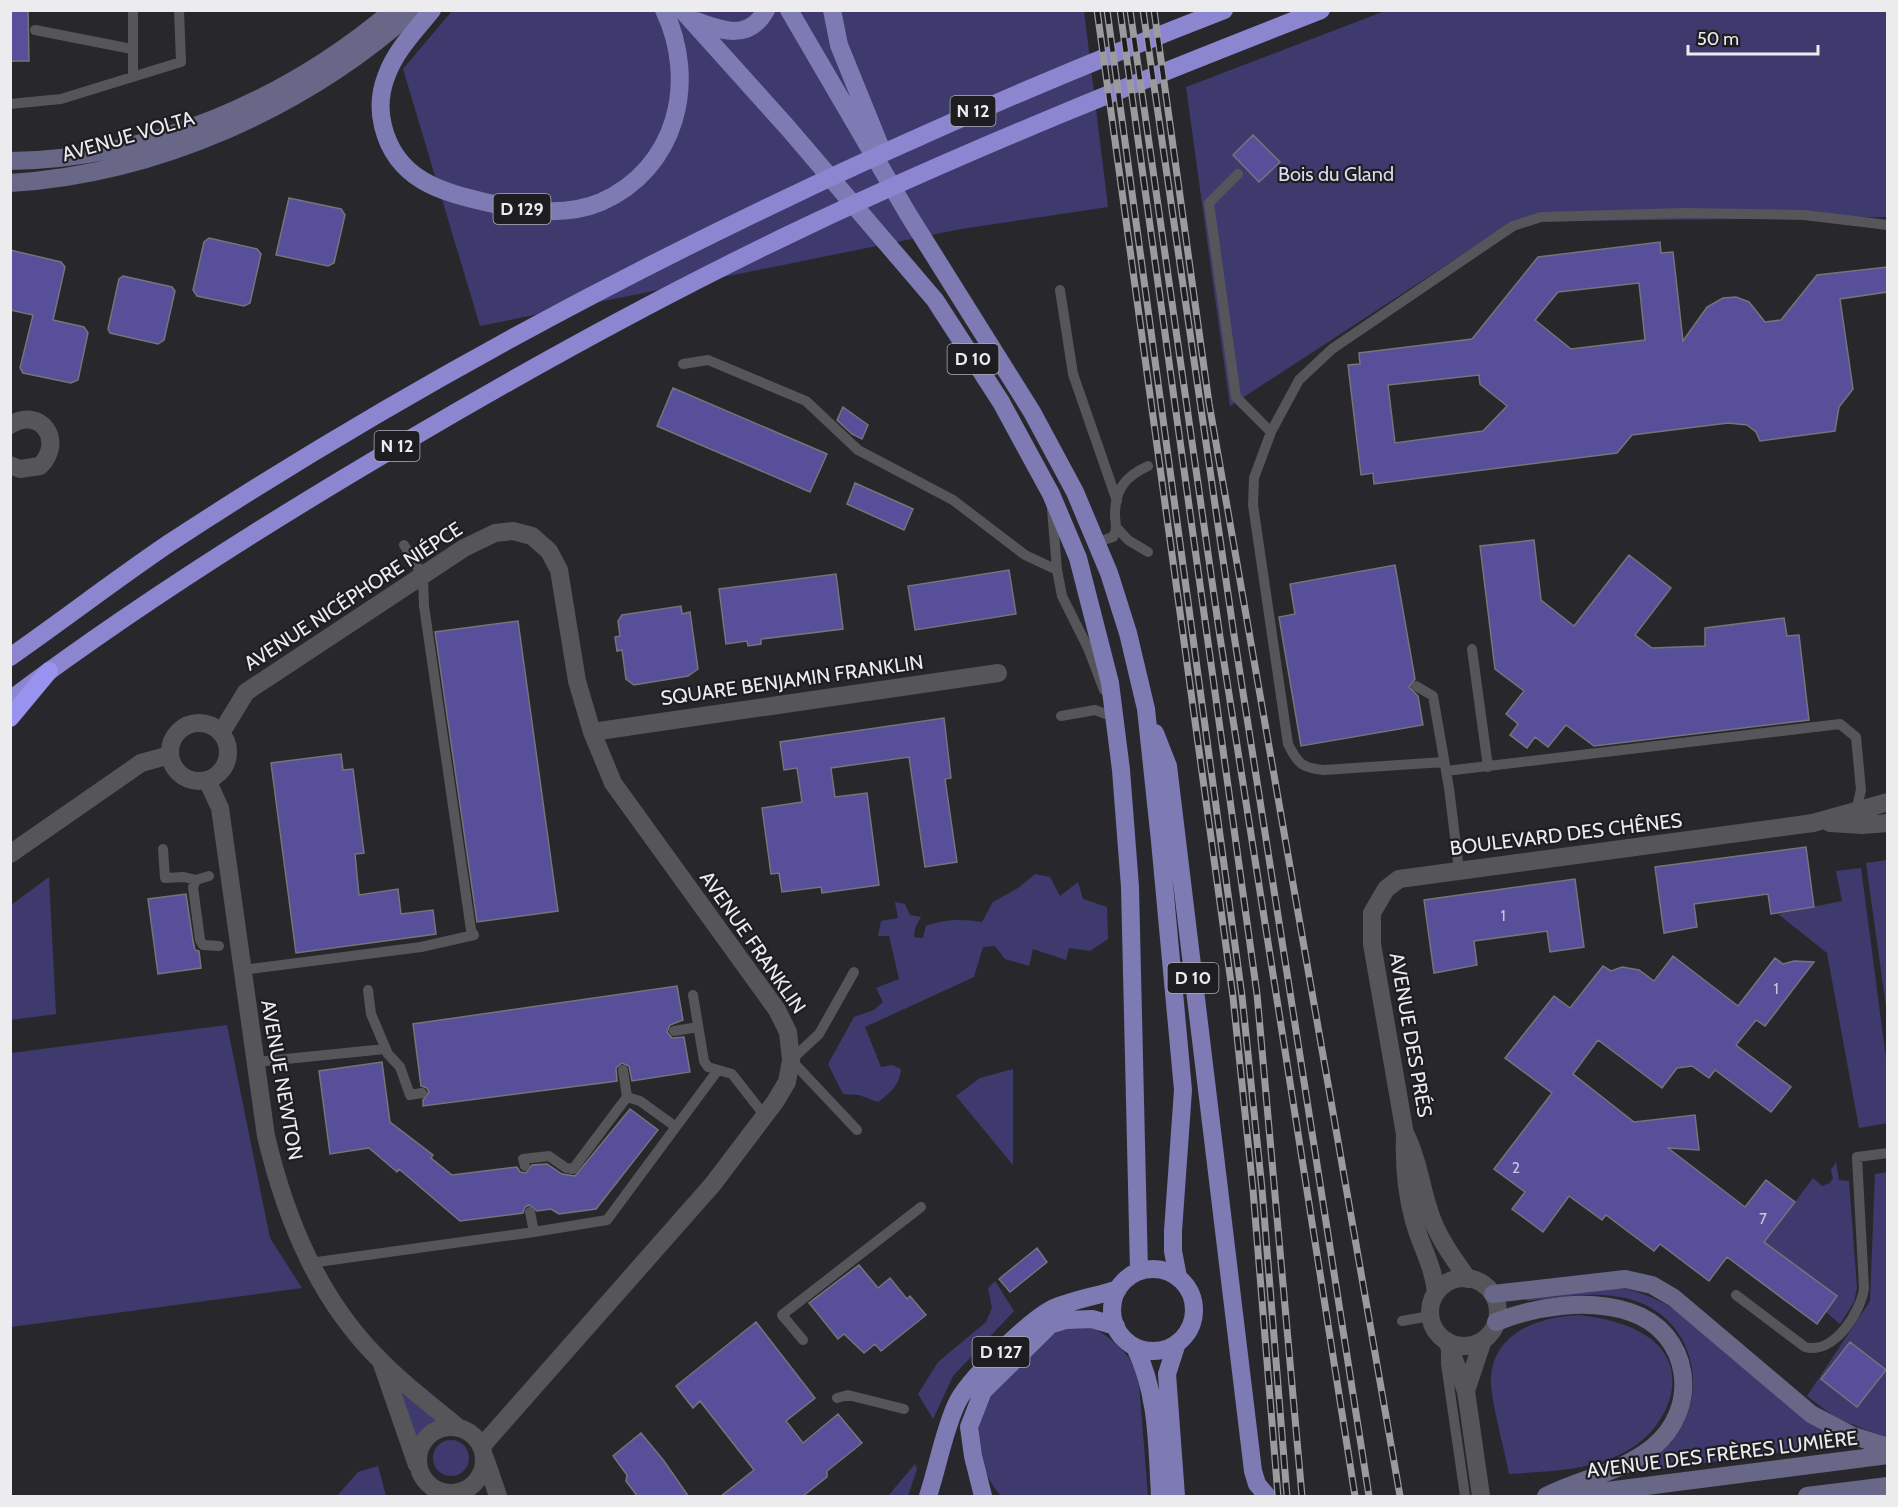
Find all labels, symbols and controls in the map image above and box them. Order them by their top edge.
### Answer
scale bar [1688,18,1818,56]
text: 50 m [1697,28,1739,50]
road number: N 12 [950,96,996,126]
street label: AVENUE VOLTA [59,105,198,166]
park label: Bois du Gland [1278,162,1394,186]
road number: D 129 [494,194,550,224]
road number: D 10 [948,344,998,374]
road number: N 12 [374,431,420,461]
street label: AVENUE NICÉPHORE NIÉPCE [240,516,466,676]
street label: SQUARE BENJAMIN FRANKLIN [659,650,925,710]
street label: BOULEVARD DES CHÊNES [1449,808,1684,860]
street label: AVENUE FRANKLIN [695,866,811,1018]
house number: 1 [1500,906,1506,925]
street label: AVENUE DES PRÉS [1385,951,1437,1120]
road number: D 10 [1168,963,1218,993]
house number: 1 [1773,979,1779,998]
street label: AVENUE NEWTON [256,998,308,1162]
house number: 2 [1512,1158,1520,1177]
house number: 7 [1759,1209,1767,1228]
road number: D 127 [972,1337,1030,1367]
street label: AVENUE DES FRÈRES LUMIÈRE [1585,1425,1859,1483]

